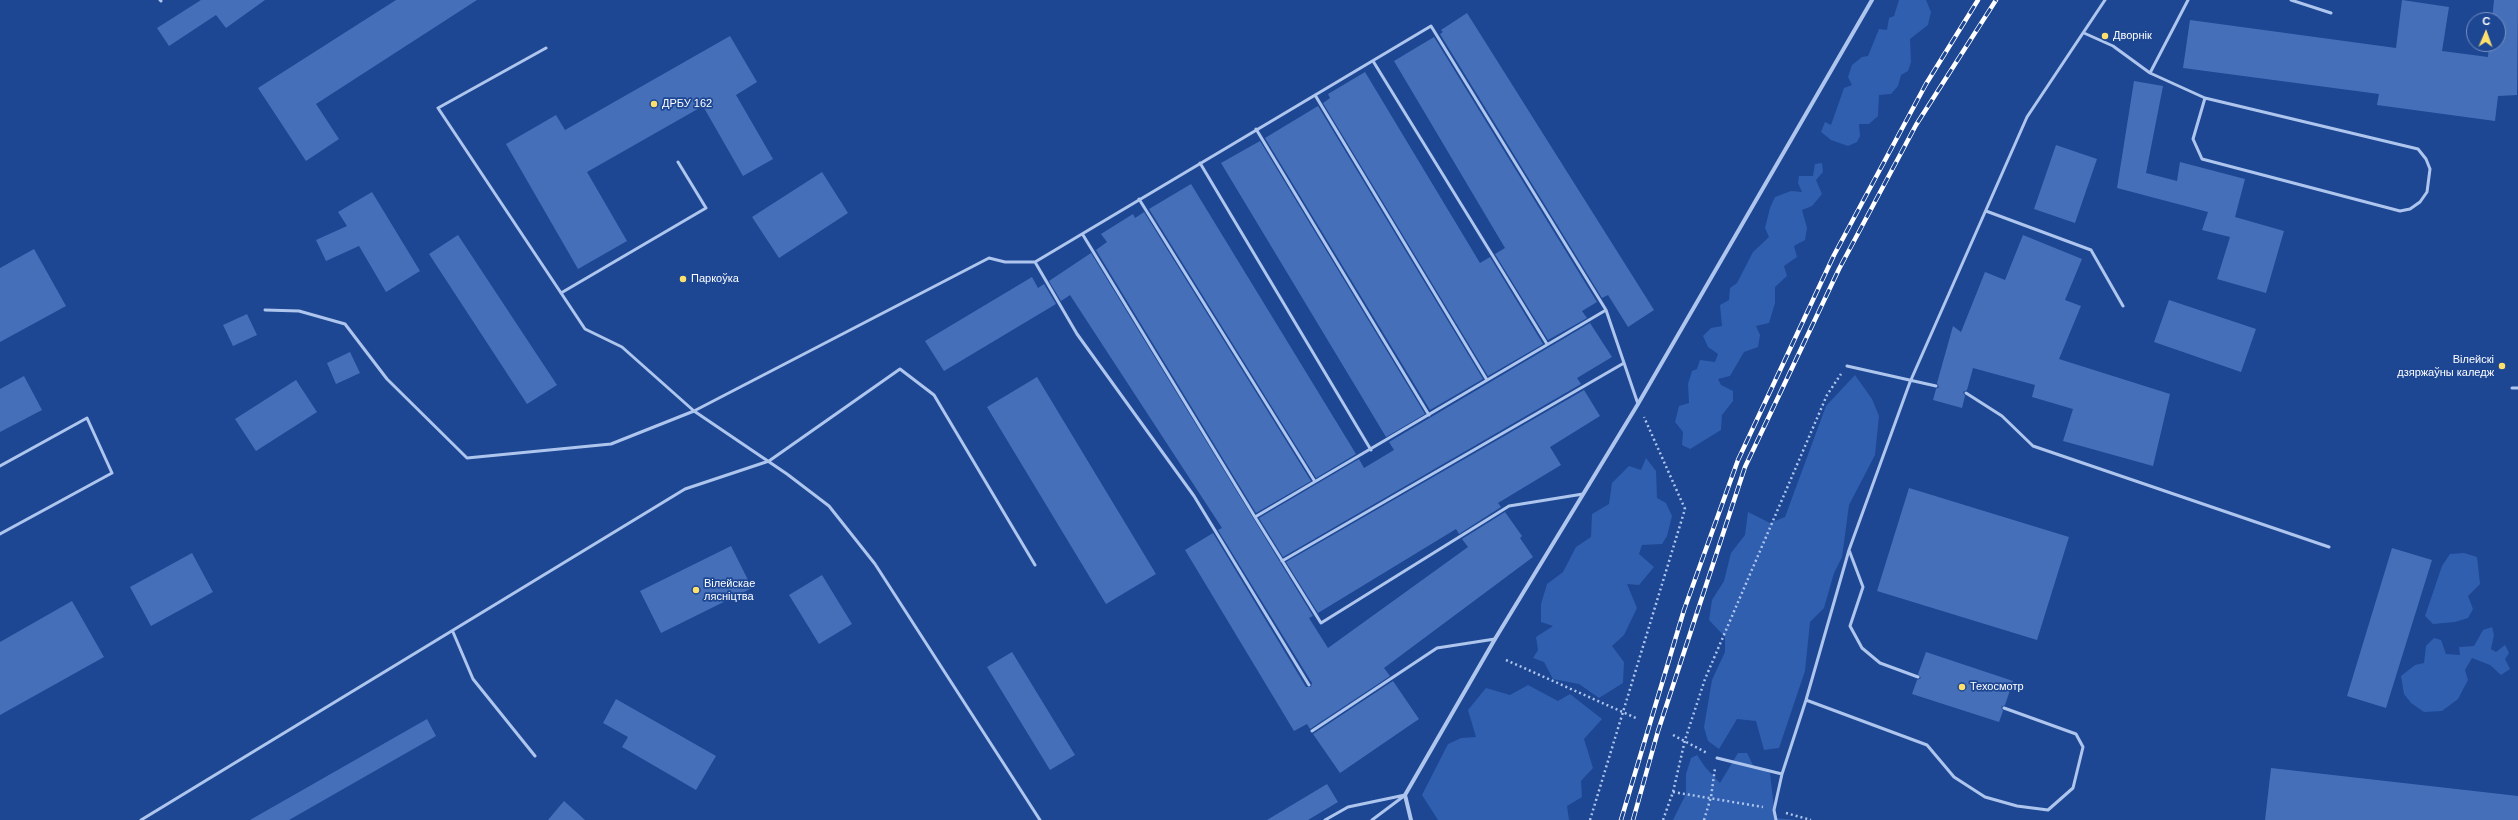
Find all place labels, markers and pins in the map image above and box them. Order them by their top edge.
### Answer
place label: Дворнік [2113,29,2152,43]
marker: Дворнік [2100,31,2110,41]
place label: ДРБУ 162 [662,97,712,111]
marker: ДРБУ 162 [649,99,659,109]
place label: Паркоўка [691,272,739,286]
marker: Паркоўка [678,274,688,284]
place label: Вілейскі дзяржаўны каледж [2397,353,2494,379]
marker: Вілейскі дзяржаўны каледж [2497,361,2507,371]
place label: Вілейскае лясніцтва [704,577,755,603]
marker: Вілейскае лясніцтва [691,585,701,595]
place label: Техосмотр [1970,680,2024,694]
marker: Техосмотр [1957,682,1967,692]

